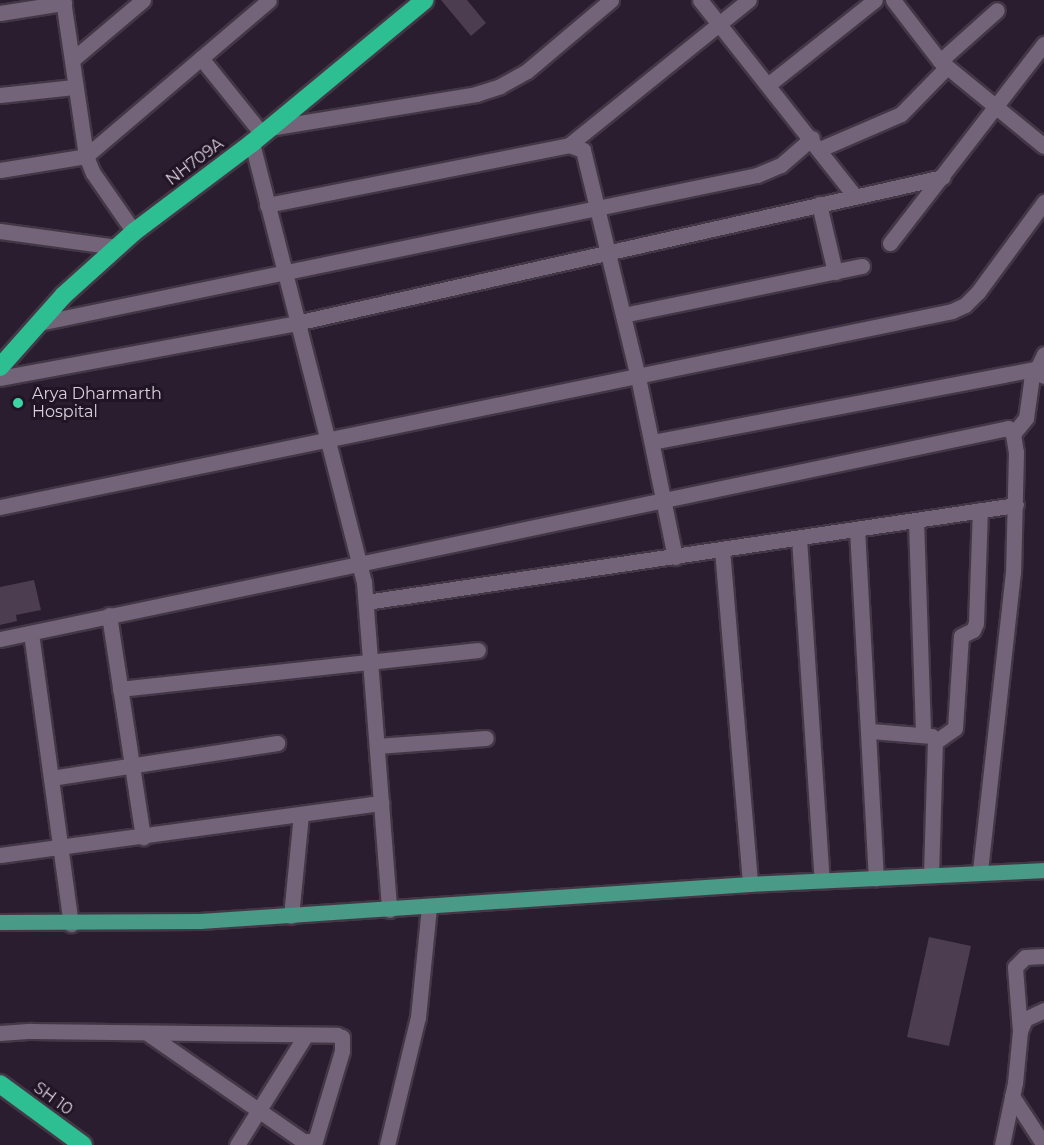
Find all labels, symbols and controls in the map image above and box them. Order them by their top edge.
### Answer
street label: NH709A [163,134,227,190]
place label: Arya Dharmarth Hospital [32,384,162,422]
marker: Arya Dharmarth Hospital [9,394,27,412]
street label: SH 10 [30,1078,76,1120]

